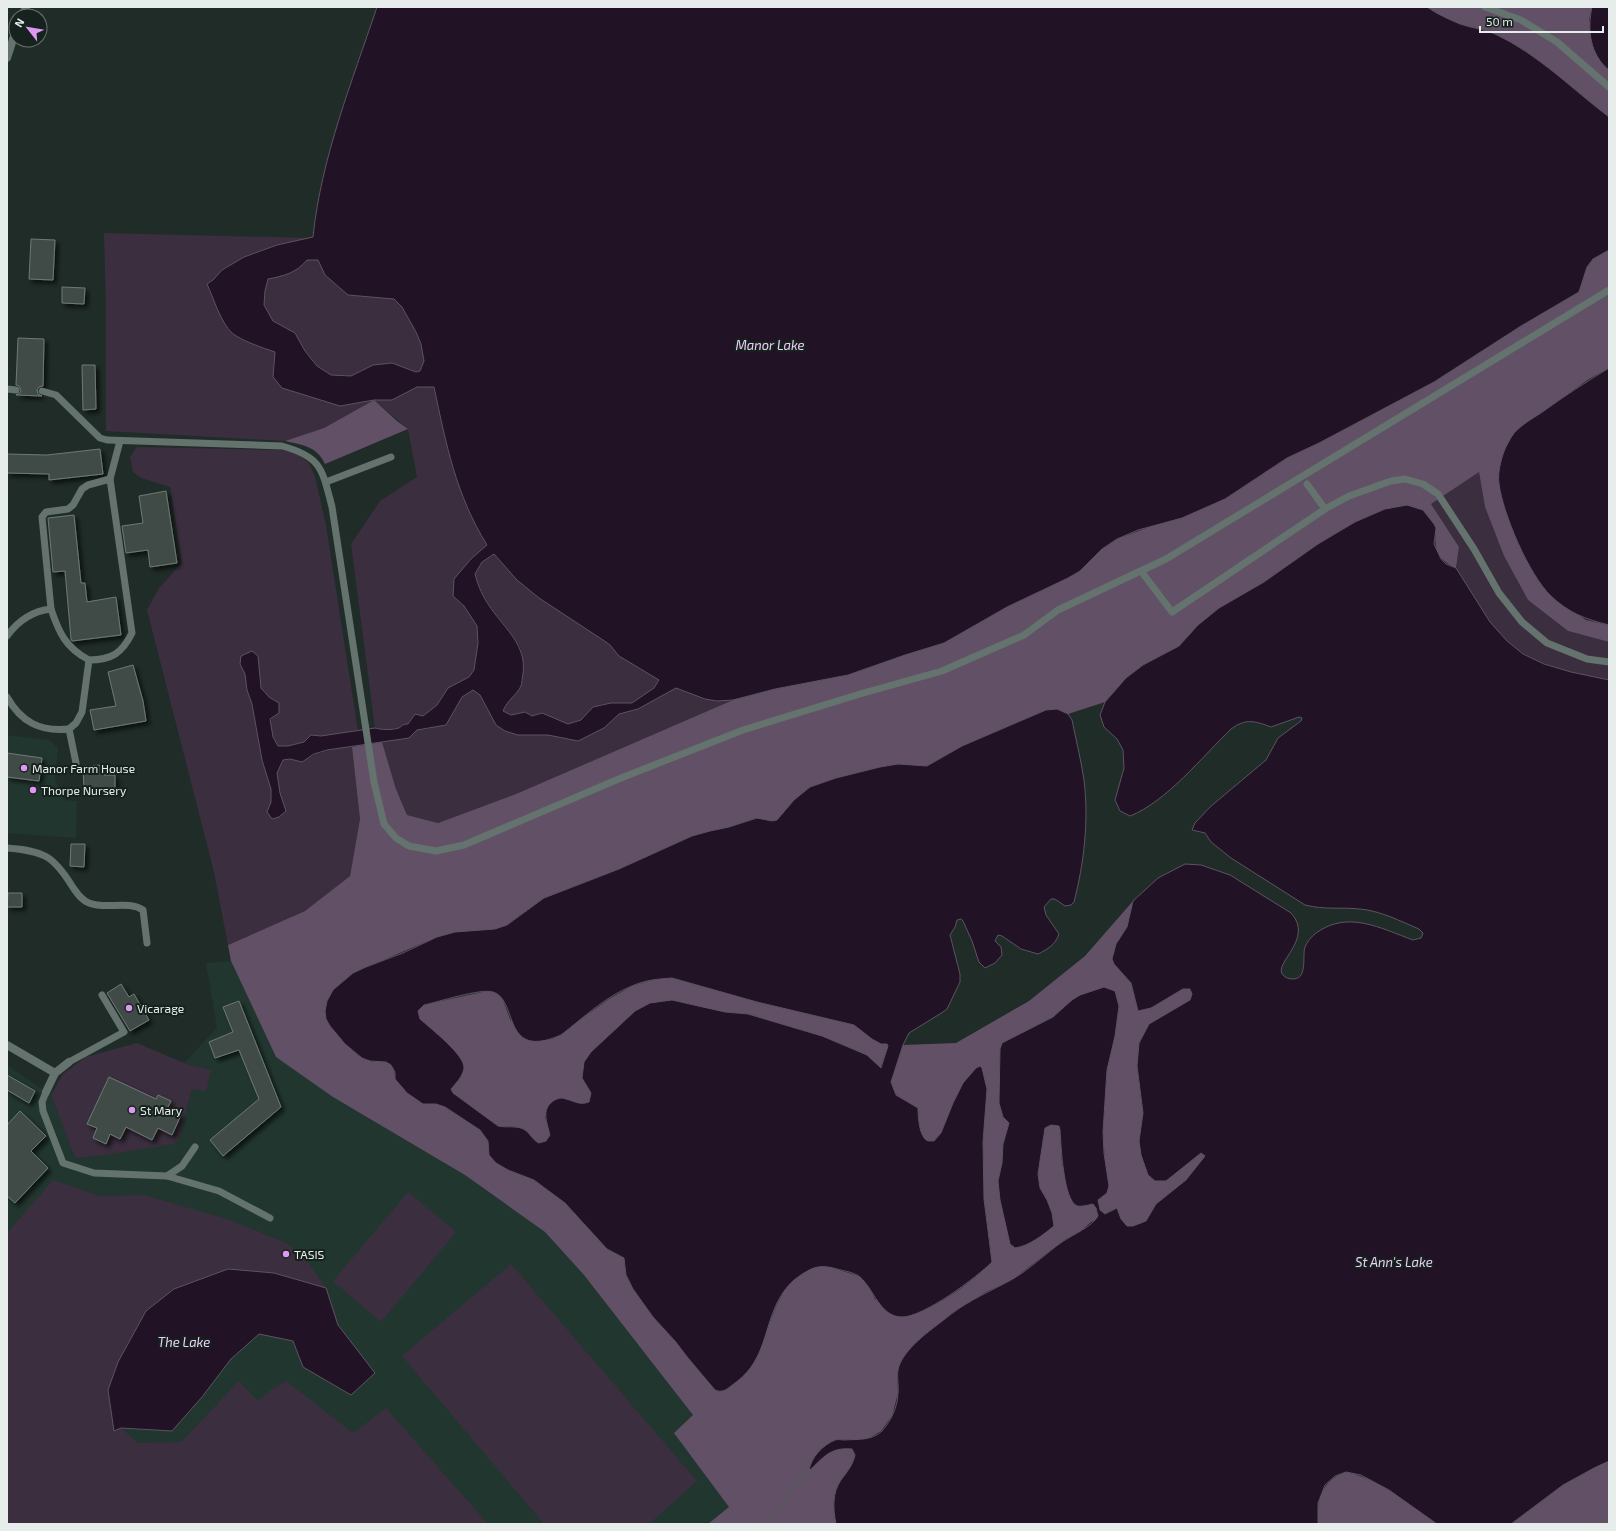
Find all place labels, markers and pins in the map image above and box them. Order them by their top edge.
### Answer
place label: Manor Farm House [32,761,135,775]
marker: Manor Farm House [19,763,29,773]
place label: Thorpe Nursery [41,783,127,797]
marker: Thorpe Nursery [28,785,38,795]
place label: Vicarage [137,1001,184,1015]
marker: Vicarage [124,1003,134,1013]
place label: St Mary [140,1103,183,1117]
marker: St Mary [127,1105,137,1115]
place label: TASIS [294,1247,325,1261]
marker: TASIS [281,1249,291,1259]

